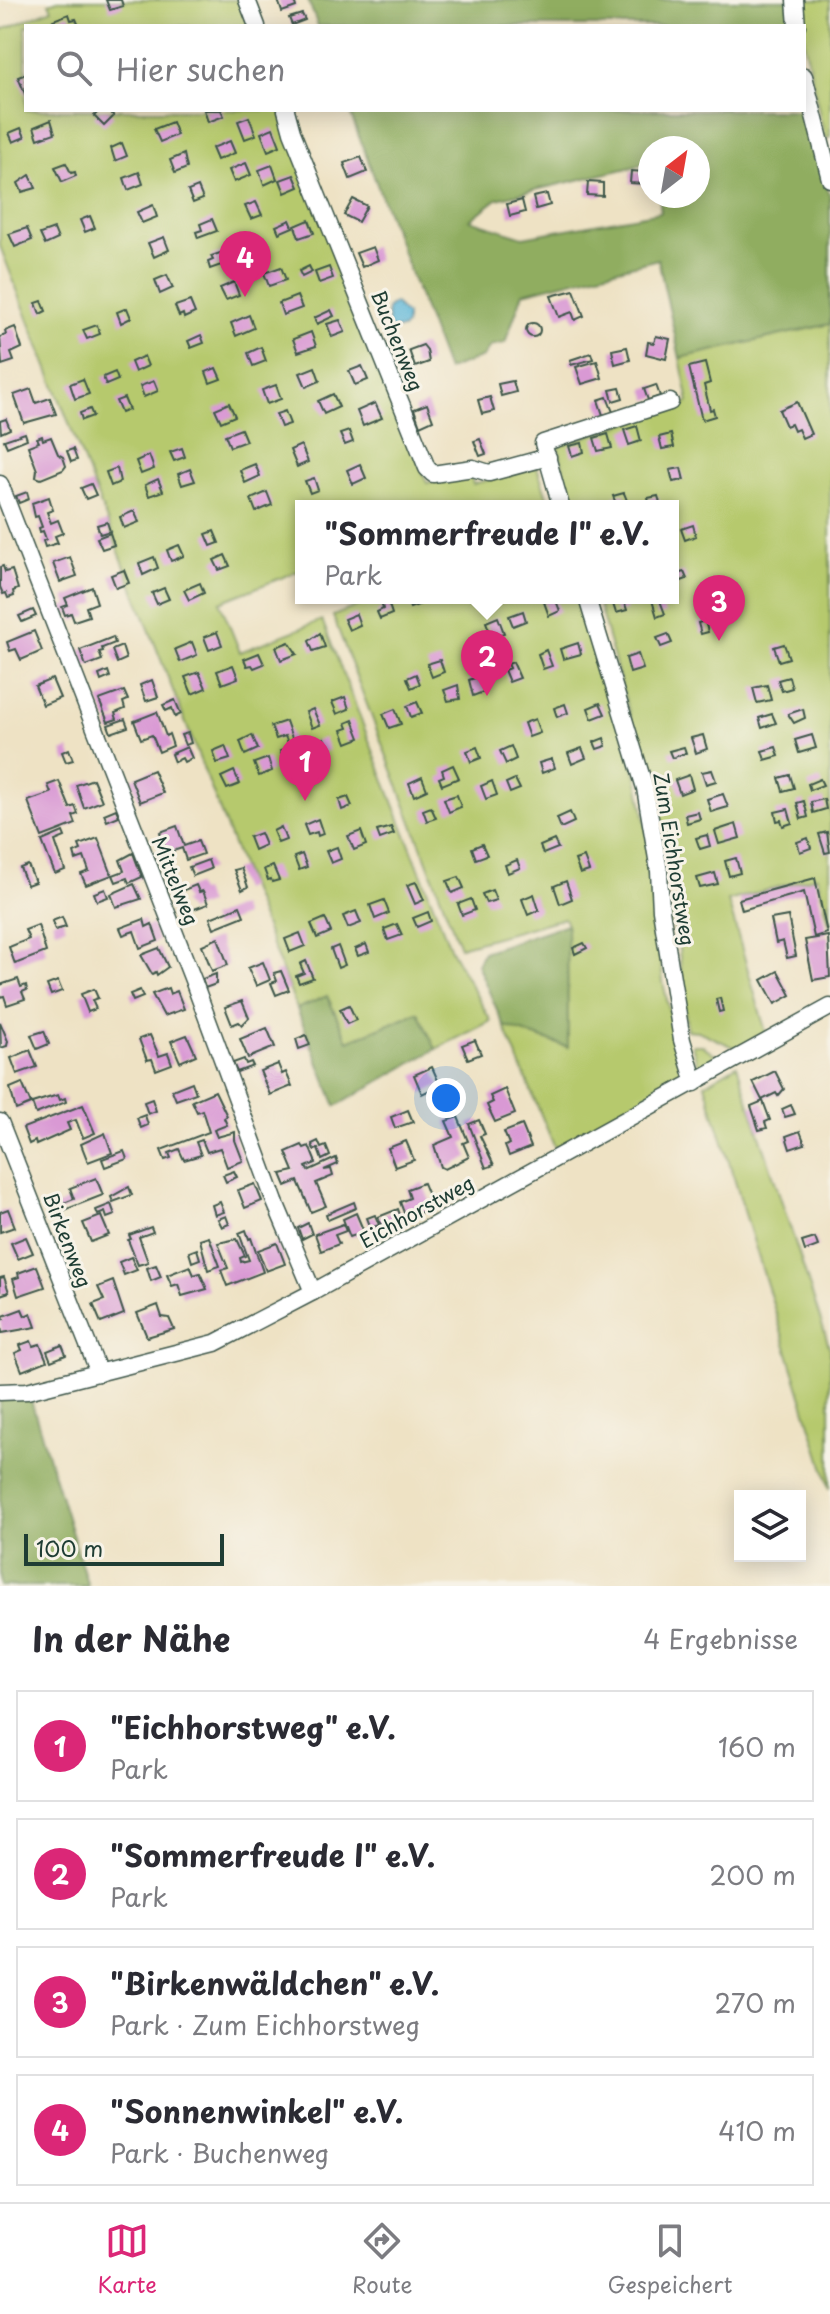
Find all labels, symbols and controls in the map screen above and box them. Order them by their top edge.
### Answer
search box [24,24,806,112]
icon: search [52,46,96,90]
text: Hier suchen [116,46,285,91]
north arrow [638,136,710,208]
pin: 4 [219,231,271,297]
street label: Buchenweg [364,285,432,396]
popup [295,500,679,604]
text: "Sommerfreude I" e.V. [324,510,650,555]
text: Park [324,555,382,594]
pin: 3 [693,575,745,641]
pin: 2 [461,630,513,696]
pin: 1 [279,735,331,801]
street label: Zum Eichhorstweg [646,770,704,948]
street label: Mittelweg [144,832,207,930]
your location [426,1078,466,1118]
street label: Eichhorstweg [354,1167,479,1255]
street label: Birkenweg [36,1187,100,1292]
map controls [734,1490,806,1562]
button: layers [734,1490,806,1562]
scale bar [24,1530,224,1566]
text: 100 m [36,1531,103,1564]
text: In der Nähe [32,1612,230,1664]
text: 4 Ergebnisse [643,1619,798,1658]
text: "Eichhorstweg" e.V. [110,1704,396,1749]
text: 1 [54,1727,66,1766]
text: 160 m [718,1727,796,1766]
text: Park [110,1749,168,1788]
text: "Sommerfreude I" e.V. [110,1832,435,1877]
text: 2 [51,1855,69,1894]
text: 200 m [709,1855,796,1894]
text: Park [110,1877,168,1916]
text: "Birkenwäldchen" e.V. [110,1960,439,2005]
text: 3 [51,1983,69,2022]
text: 270 m [715,1983,796,2022]
text: Park · Zum Eichhorstweg [110,2005,420,2044]
text: "Sonnenwinkel" e.V. [110,2088,403,2133]
text: 4 [51,2111,69,2150]
text: 410 m [718,2111,796,2150]
text: Park · Buchenweg [110,2133,329,2172]
tab: Karte [98,2219,157,2300]
tab: Route [352,2219,412,2300]
tab: Gespeichert [607,2219,732,2300]

